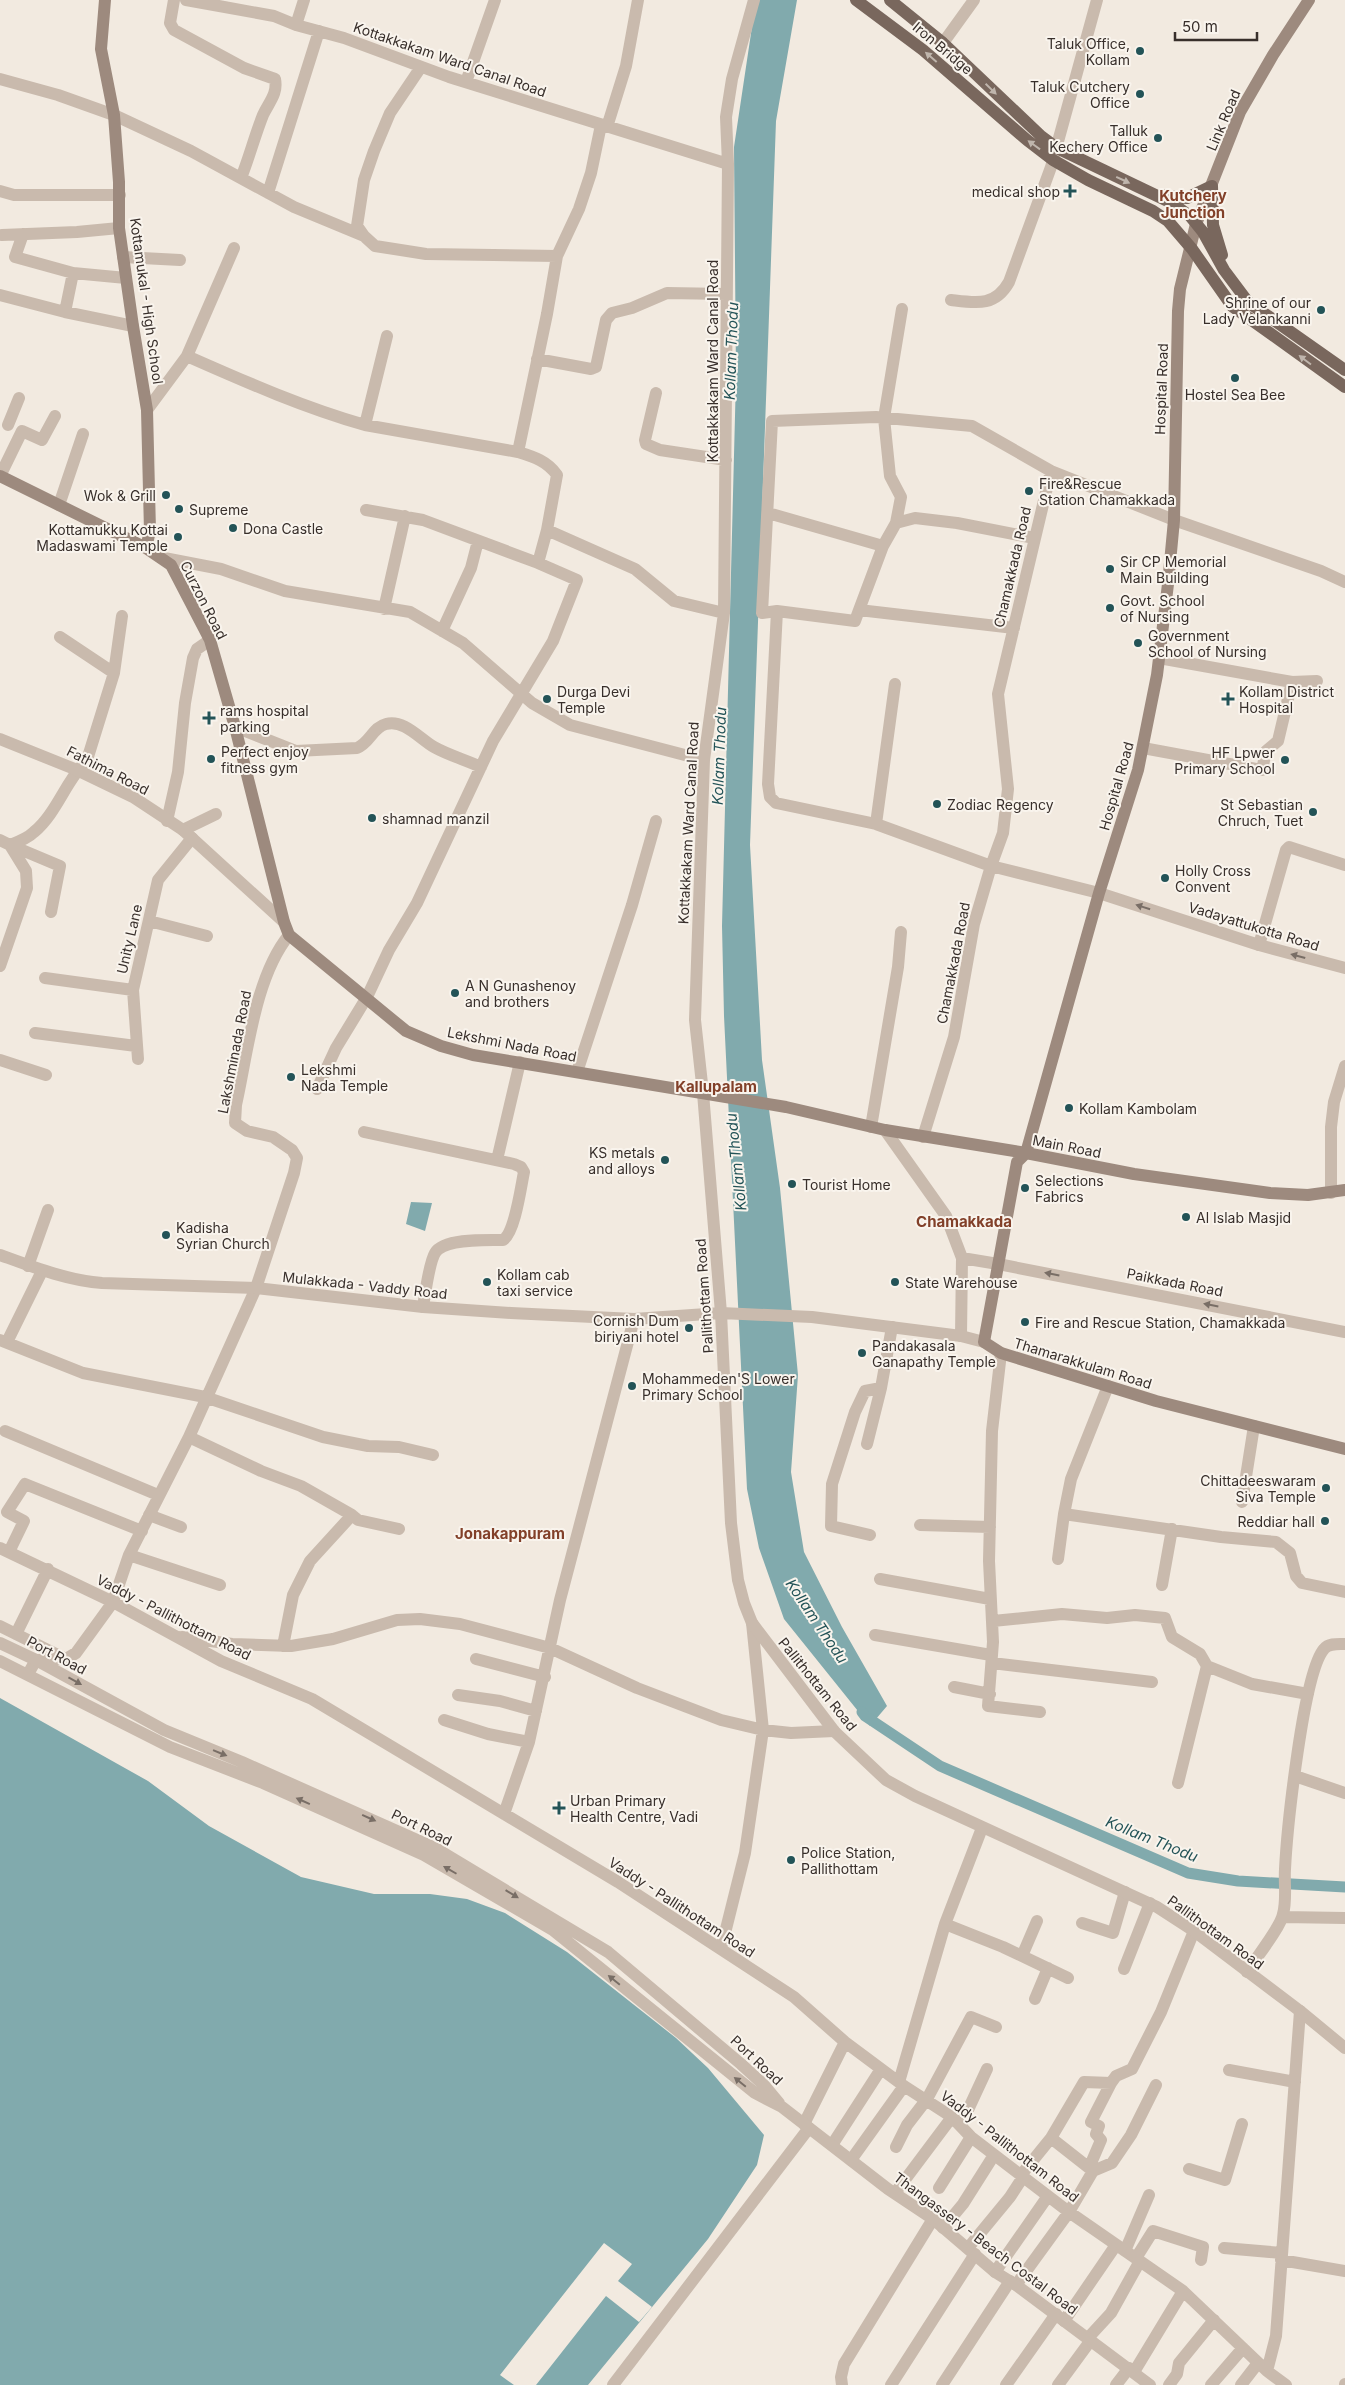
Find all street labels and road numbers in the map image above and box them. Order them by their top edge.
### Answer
street label: Kottakkakam Ward Canal Road [351,18,549,100]
street label: Iron Bridge [910,18,976,78]
street label: Link Road [1202,87,1244,153]
street label: Kottamukal - High School [127,217,167,385]
street label: Kottakkakam Ward Canal Road [704,260,721,462]
street label: Hospital Road [1151,343,1171,435]
street label: Chamakkada Road [990,505,1034,629]
street label: Curzon Road [177,558,231,642]
street label: Kottakkakam Ward Canal Road [674,721,702,925]
street label: Hospital Road [1095,740,1137,832]
street label: Fathima Road [64,742,152,798]
street label: Vadayattukotta Road [1186,898,1322,954]
street label: Chamakkada Road [933,901,973,1025]
street label: Unity Lane [113,903,145,975]
street label: Lakshminada Road [214,989,254,1115]
street label: Lekshmi Nada Road [446,1023,578,1065]
street label: Main Road [1031,1131,1103,1161]
street label: Pallithottam Road [692,1238,716,1354]
street label: Paikkada Road [1125,1264,1225,1300]
street label: Mulakkada - Vaddy Road [282,1268,448,1302]
street label: Thamarakkulam Road [1012,1334,1154,1392]
street label: Vaddy - Pallithottam Road [94,1571,254,1663]
street label: Port Road [24,1632,90,1678]
street label: Pallithottam Road [775,1634,861,1734]
street label: Port Road [389,1805,455,1849]
street label: Vaddy - Pallithottam Road [606,1853,758,1961]
street label: Pallithottam Road [1165,1891,1267,1973]
street label: Port Road [727,2032,787,2088]
street label: Vaddy - Pallithottam Road [937,2087,1083,2205]
street label: Thangassery - Beach Costal Road [891,2168,1081,2318]

